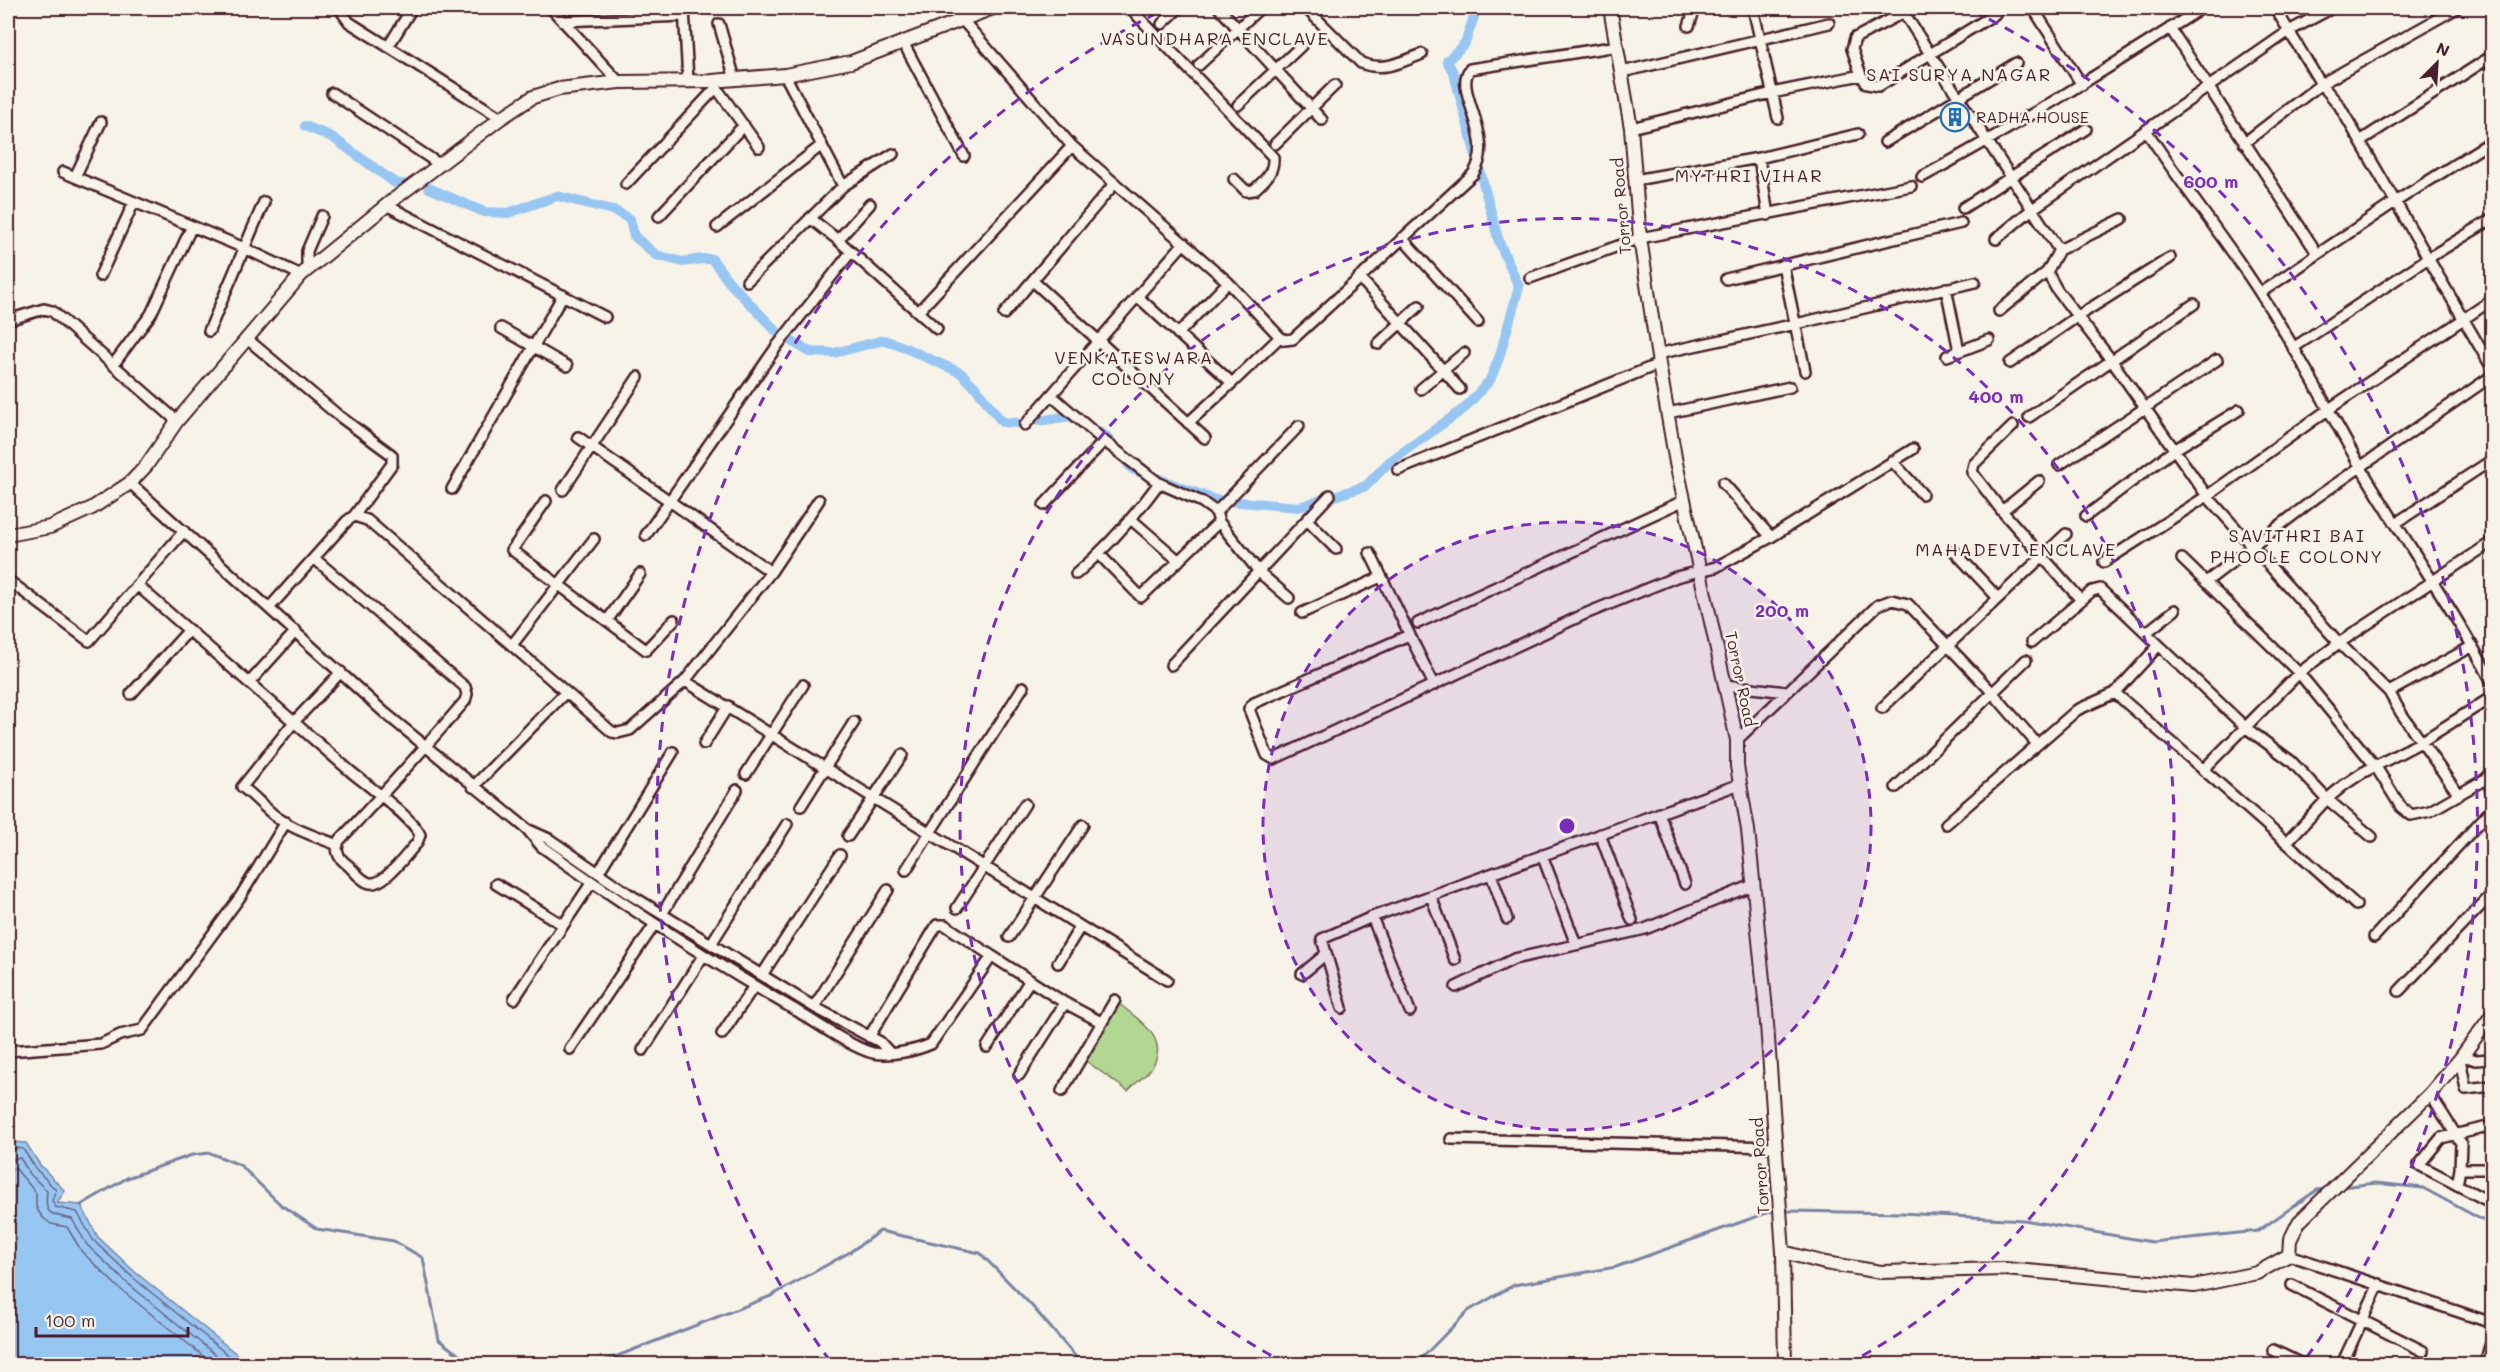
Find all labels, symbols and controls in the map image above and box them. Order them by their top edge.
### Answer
district label: VASUNDHARA ENCLAVE [1101,26,1329,50]
north arrow [2407,33,2467,93]
text: N [2433,37,2453,61]
district label: SAI SURYA NAGAR [1866,62,2052,86]
building icon: RADHA HOUSE [1939,101,1971,133]
place label: RADHA HOUSE [1976,106,2089,127]
street label: Torror Road [1606,157,1635,255]
district label: MYTHRI VIHAR [1675,163,1823,187]
text: 600 m [2184,169,2238,193]
district label: VENKATESWARA COLONY [1054,345,1214,390]
text: 400 m [1968,384,2024,408]
district label: SAVITHRI BAI PHOOLE COLONY [2210,523,2384,568]
district label: MAHADEVI ENCLAVE [1915,537,2117,561]
text: 200 m [1755,598,1809,622]
street label: Torror Road [1721,629,1762,729]
centre of rings [1557,816,1577,836]
street label: Torror Road [1746,1117,1773,1215]
scale bar [36,1300,188,1338]
text: 100 m [45,1308,95,1332]

